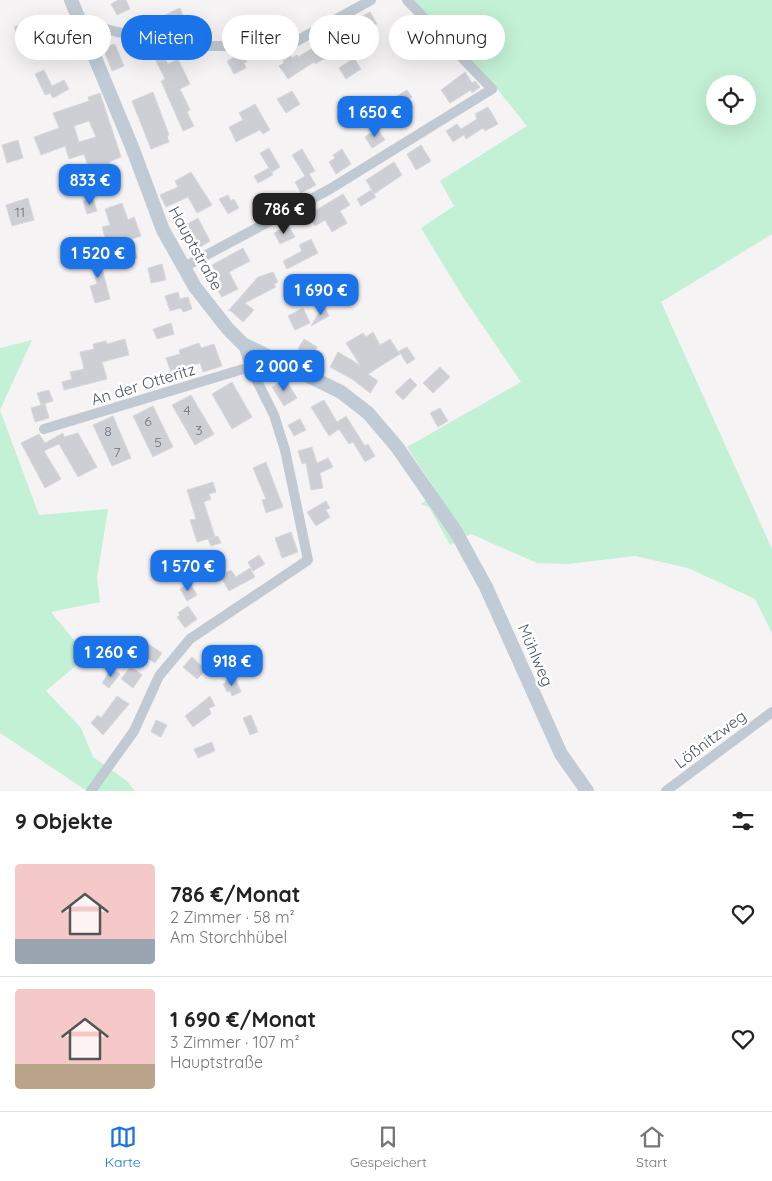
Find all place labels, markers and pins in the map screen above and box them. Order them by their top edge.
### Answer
pin: 1 650 € [329,96,421,138]
pin: 833 € [55,164,125,206]
pin: 786 € [249,192,319,235]
pin: 1 520 € [52,236,144,279]
pin: 1 690 € [275,274,367,316]
pin: 2 000 € [238,350,330,392]
pin: 1 570 € [142,550,234,592]
pin: 1 260 € [65,636,157,678]
pin: 918 € [197,644,267,687]

